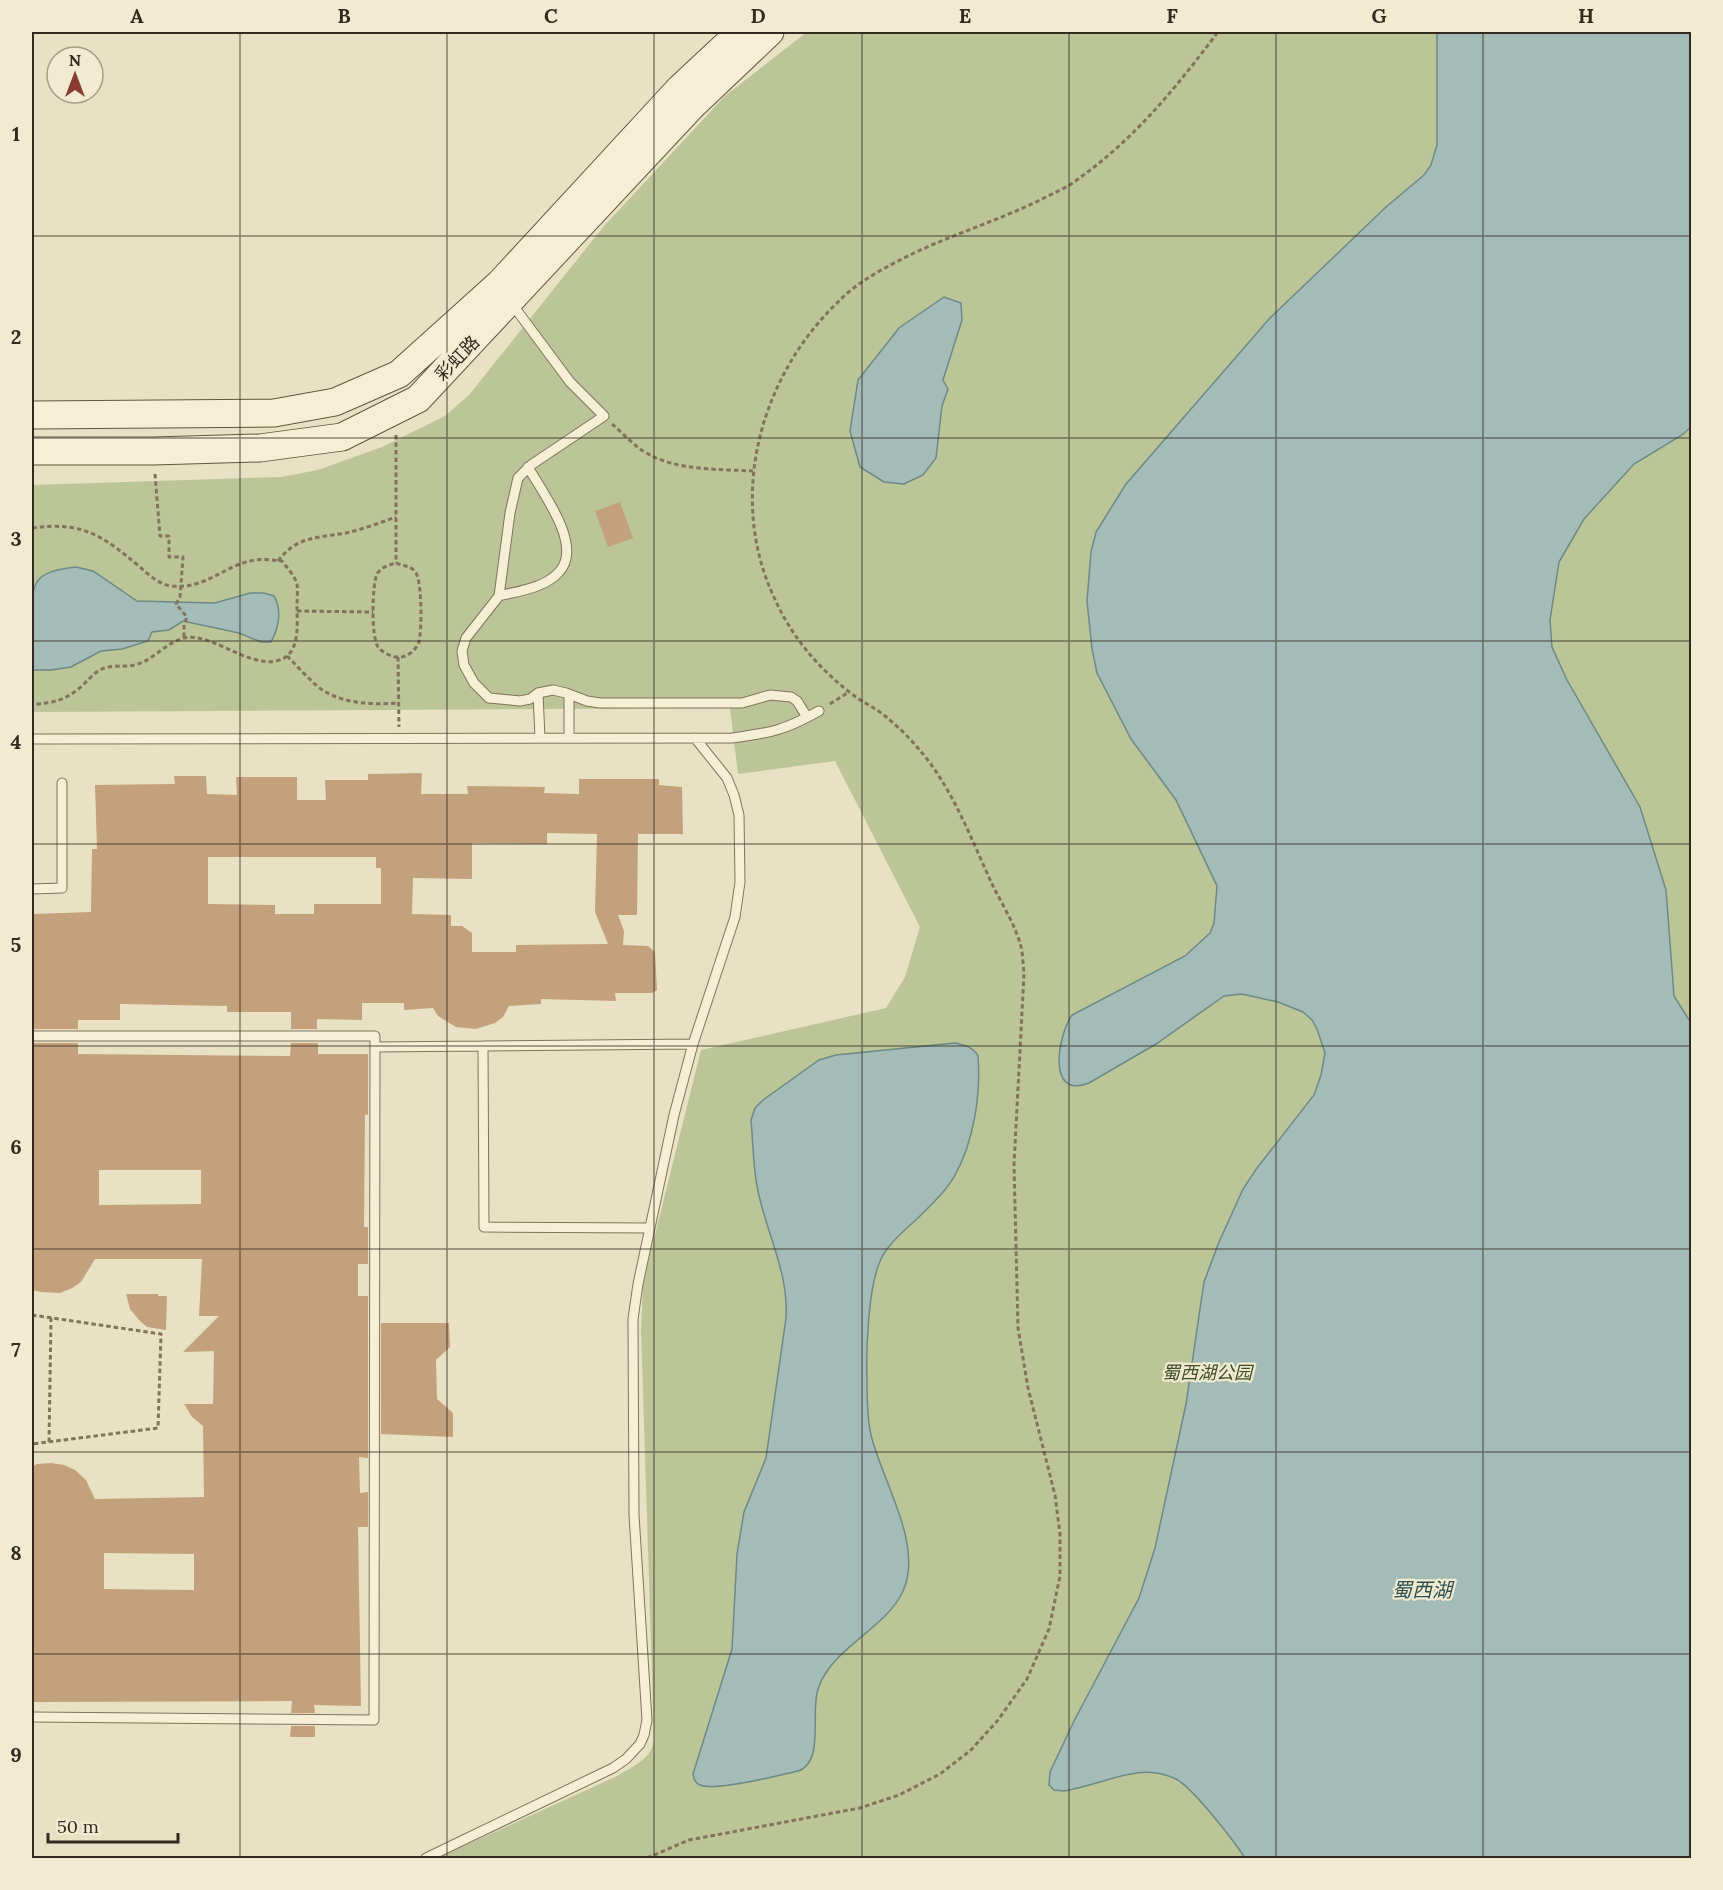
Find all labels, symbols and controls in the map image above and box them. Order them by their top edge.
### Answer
text: A [130,3,144,28]
text: B [337,3,351,28]
text: C [544,3,558,28]
text: D [750,3,766,28]
text: E [959,3,971,28]
text: F [1166,3,1178,28]
text: G [1371,3,1387,28]
text: H [1578,3,1594,28]
north arrow [45,45,105,105]
text: N [69,50,81,70]
text: 1 [12,121,20,146]
text: 2 [11,324,21,349]
street label: 彩虹路 [430,331,484,385]
text: 3 [10,526,22,551]
text: 4 [11,729,22,754]
text: 5 [11,932,22,957]
text: 6 [10,1134,22,1159]
text: 7 [11,1337,21,1362]
park label: 蜀西湖公园 [1162,1361,1255,1384]
text: 8 [10,1540,22,1565]
water label: 蜀西湖 [1392,1577,1455,1602]
text: 9 [10,1742,22,1767]
scale bar [48,1806,178,1844]
text: 50 m [57,1815,99,1838]

